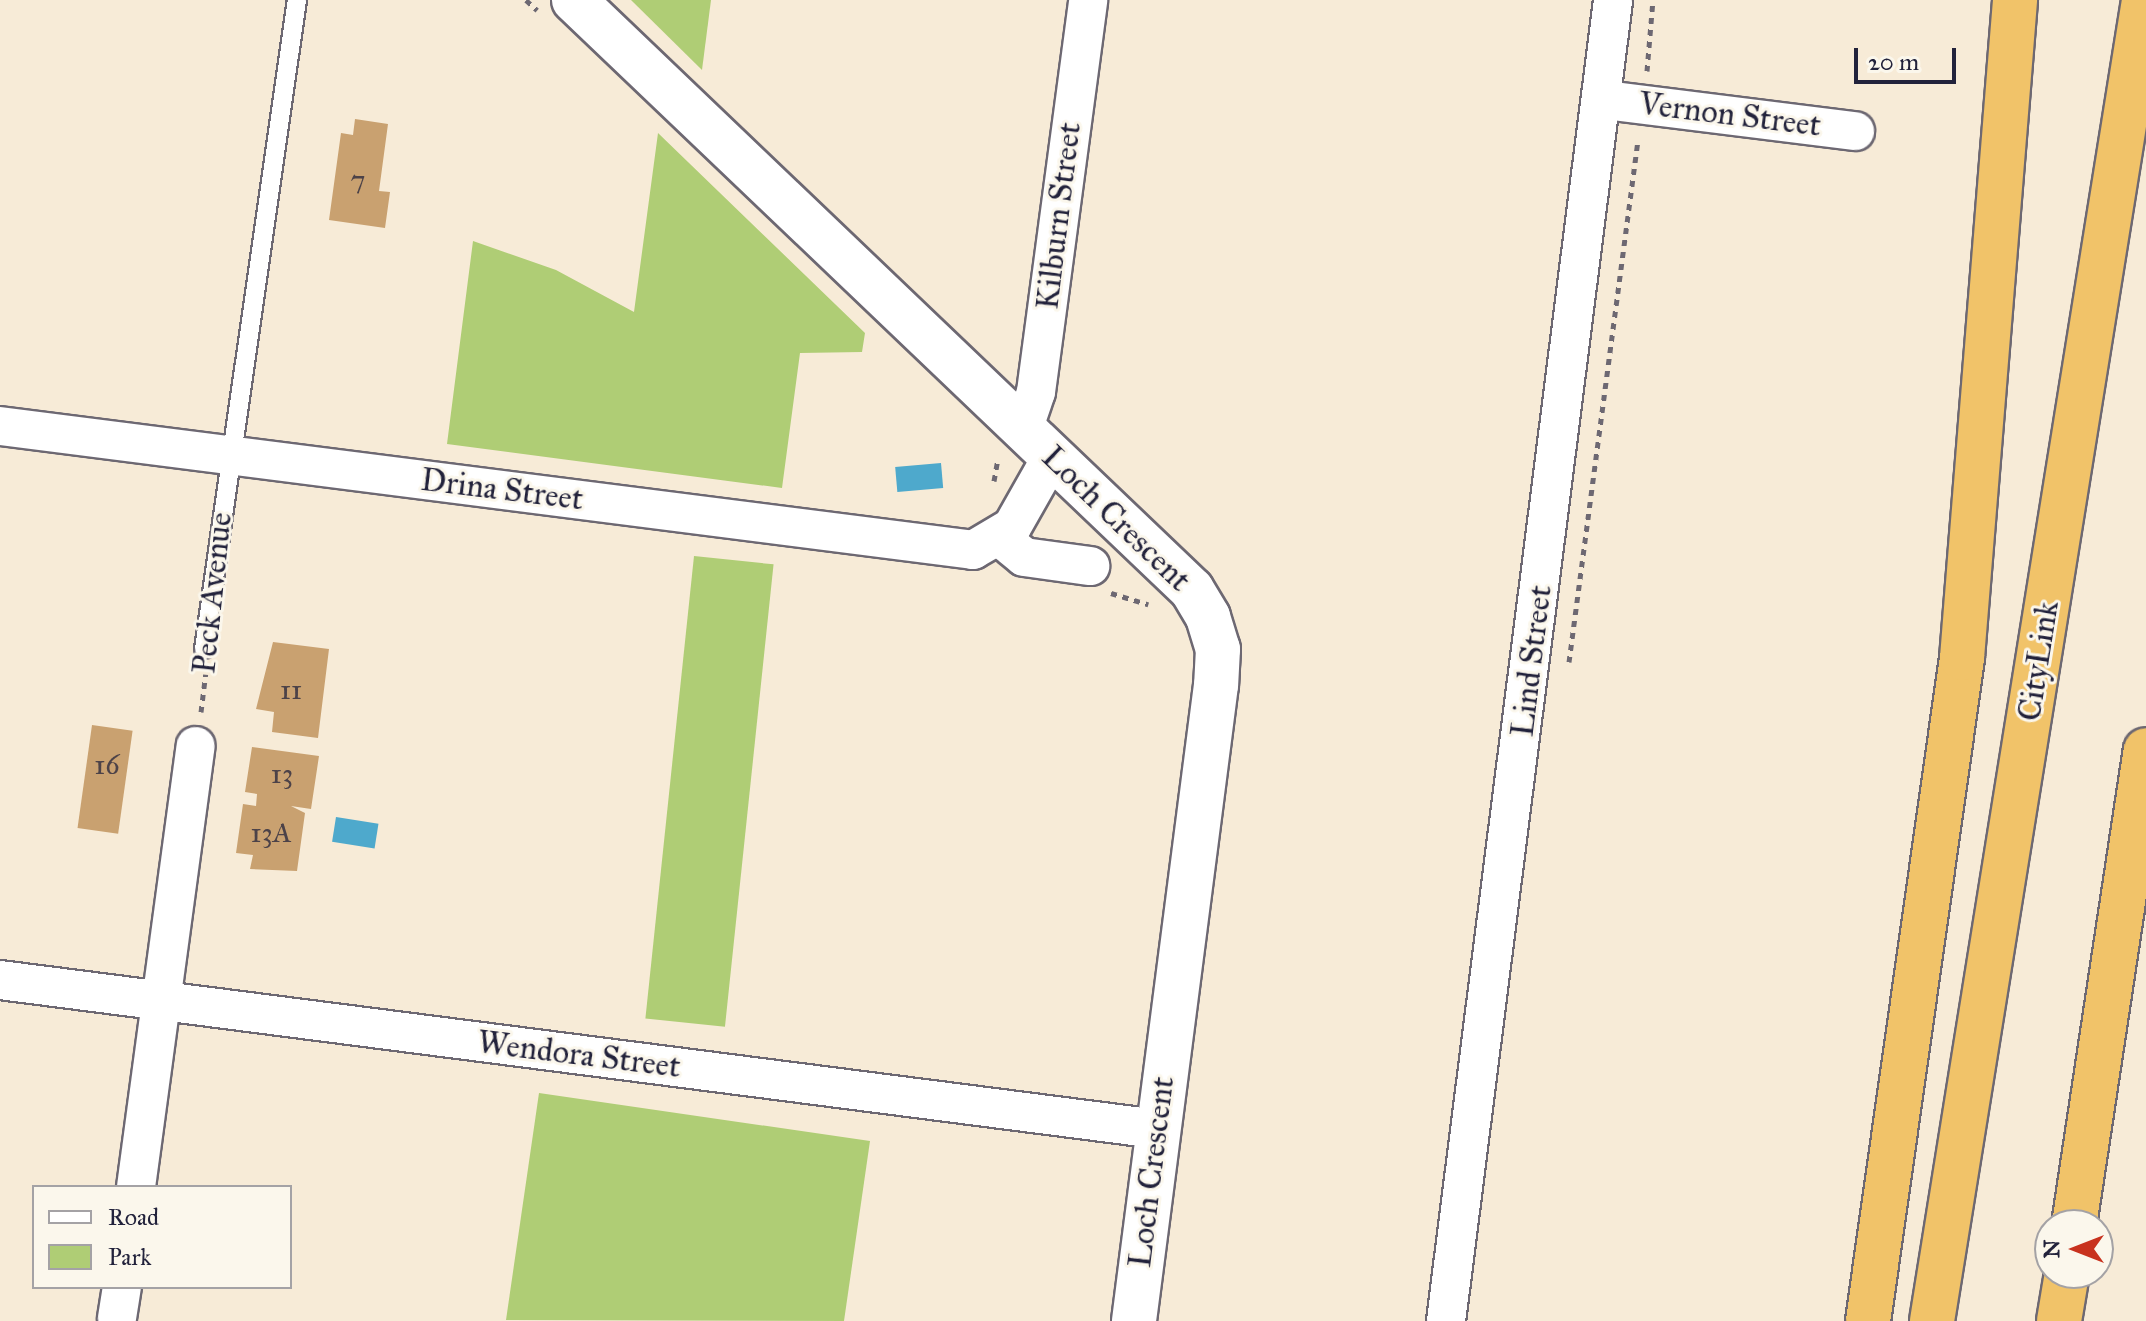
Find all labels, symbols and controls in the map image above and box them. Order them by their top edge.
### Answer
scale bar [1858,32,1960,82]
text: 20 m [1868,47,1919,77]
street label: Vernon Street [1637,85,1823,145]
street label: Kilburn Street [1028,120,1090,312]
house number: 7 [351,163,365,197]
street label: Loch Crescent [1034,438,1198,600]
street label: Drina Street [419,461,585,519]
street label: Peck Avenue [185,510,241,676]
street label: Lind Street [1504,583,1560,739]
street label: CityLink [2011,598,2067,724]
house number: 11 [280,673,302,707]
house number: 16 [94,748,120,782]
house number: 13 [271,757,293,791]
house number: 13A [250,816,292,850]
street label: Wendora Street [475,1024,683,1086]
street label: Loch Crescent [1121,1074,1183,1270]
legend [32,1185,292,1289]
text: Road [108,1202,159,1232]
north arrow [2034,1209,2114,1289]
text: N [2038,1240,2065,1258]
text: Park [108,1242,151,1272]

